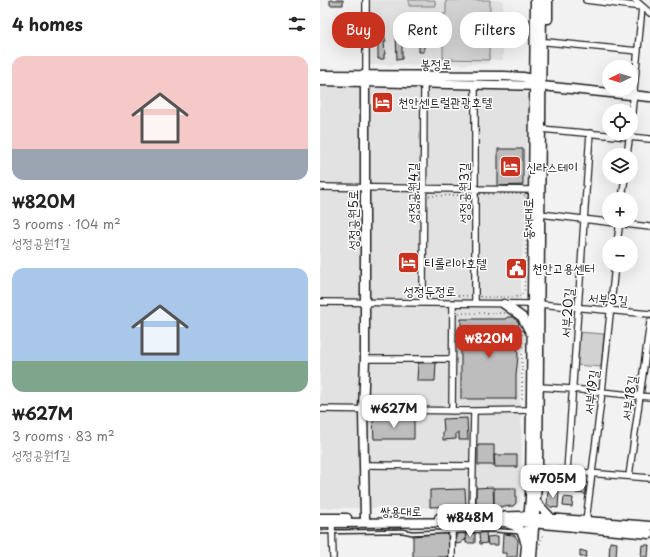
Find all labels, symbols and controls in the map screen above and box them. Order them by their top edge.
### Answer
text: 4 homes [12,11,83,37]
chip: Buy [332,12,385,48]
chip: Rent [393,12,452,48]
chip: Filters [460,12,529,48]
icon: filters [286,13,308,35]
street label: 봉정로 [420,54,452,73]
north arrow [602,60,638,96]
map controls [602,60,638,272]
icon: home [124,82,196,154]
hotel icon: 천안센트럴관광호텔 [370,89,396,115]
place label: 천안센트럴관광호텔 [398,92,493,111]
button: locate [602,104,638,140]
button: layers [602,148,638,184]
hotel icon: 신라스테이 [497,154,523,180]
place label: 신라스테이 [526,157,578,176]
street label: 성정공원4길 [403,163,422,223]
street label: 성정공원3길 [454,163,473,223]
text: ₩820M [12,188,75,214]
street label: 성정공원5로 [343,190,362,250]
button: + [602,192,638,228]
street label: 동서대로 [518,198,537,240]
text: 3 rooms · 104 m² [12,214,121,233]
text: 성정공원1길 [12,233,70,252]
button: − [602,236,638,272]
hotel icon: 티롤리아호텔 [395,250,421,276]
place label: 티롤리아호텔 [424,253,487,272]
public building icon: 천안고용센터 [504,255,530,281]
place label: 천안고용센터 [532,258,595,277]
street label: 성정두정로 [404,281,456,300]
street label: 서부20길 [555,287,578,339]
street label: 서부3길 [587,288,629,309]
icon: home [124,294,196,366]
pin: ₩820M [461,325,517,359]
text: ₩820M [465,328,513,347]
street label: 서부19길 [578,369,603,415]
street label: 서부18길 [616,374,641,422]
pin: ₩627M [366,395,422,429]
text: ₩627M [371,398,417,417]
text: ₩627M [12,400,73,426]
text: 3 rooms · 83 m² [12,426,115,445]
text: 성정공원1길 [12,445,70,464]
pin: ₩705M [525,465,581,499]
text: ₩705M [529,468,577,487]
street label: 쌍용대로 [380,501,422,520]
pin: ₩848M [442,504,498,538]
text: ₩848M [446,507,494,526]

